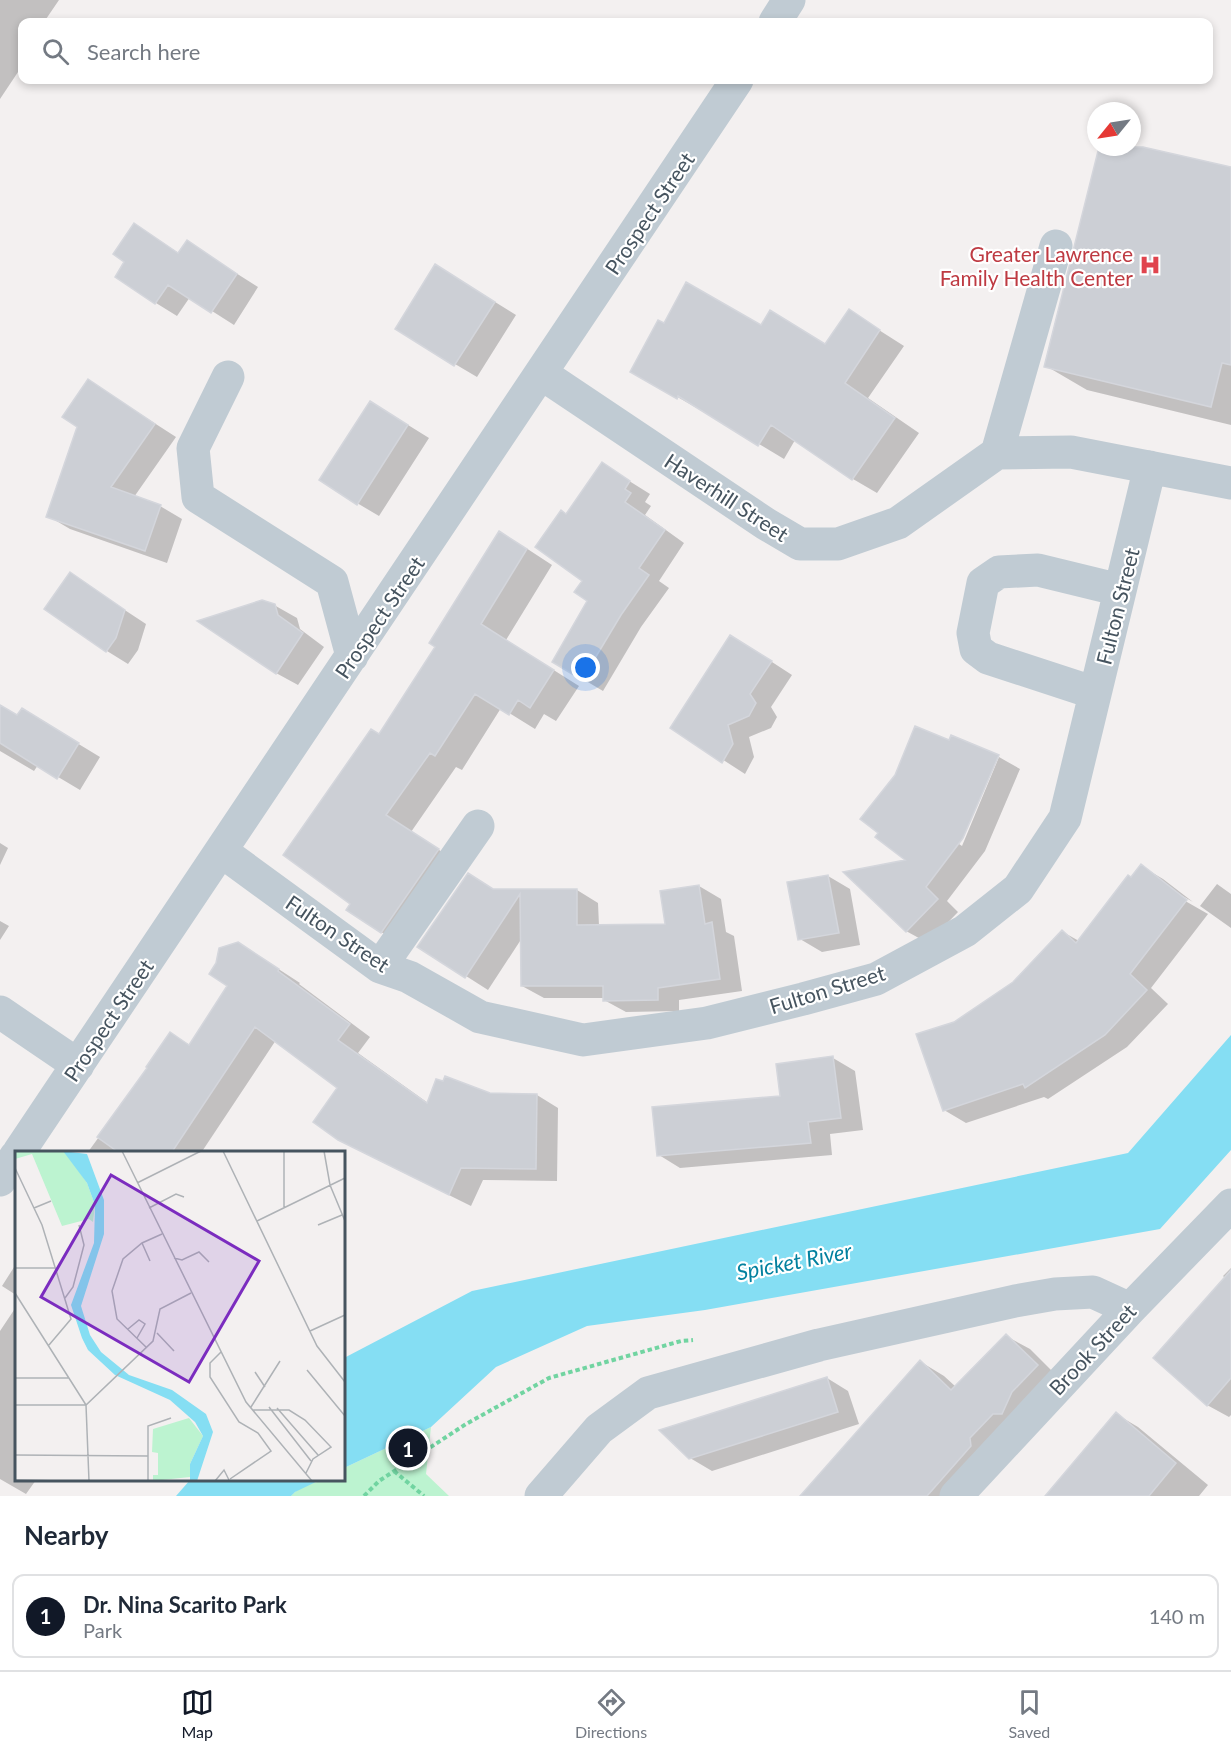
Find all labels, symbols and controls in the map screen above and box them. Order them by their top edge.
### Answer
search box [18,18,1213,84]
icon: search [39,35,72,68]
text: Search here [87,38,200,65]
north arrow [1087,102,1141,156]
street label: Prospect Street [599,147,699,279]
place label: Greater Lawrence Family Health Center [940,241,1133,290]
hospital icon: Greater Lawrence Family Health Center [1138,253,1162,277]
street label: Haverhill Street [660,448,794,547]
street label: Fulton Street [1090,545,1144,667]
street label: Prospect Street [329,551,429,683]
your location [571,653,600,682]
street label: Fulton Street [281,889,395,977]
street label: Prospect Street [58,954,158,1086]
street label: Fulton Street [766,959,888,1018]
inset map [15,1151,345,1481]
water label: Spicket River [734,1237,854,1285]
street label: Brook Street [1043,1298,1141,1400]
pin: 1 [388,1426,428,1470]
text: Nearby [24,1519,109,1551]
text: Dr. Nina Scarito Park [83,1591,287,1618]
text: 1 [40,1604,51,1628]
text: 140 m [1149,1604,1205,1628]
text: Park [83,1618,122,1642]
tab: Map [181,1686,214,1741]
tab: Directions [575,1686,647,1741]
tab: Saved [1009,1686,1050,1741]

